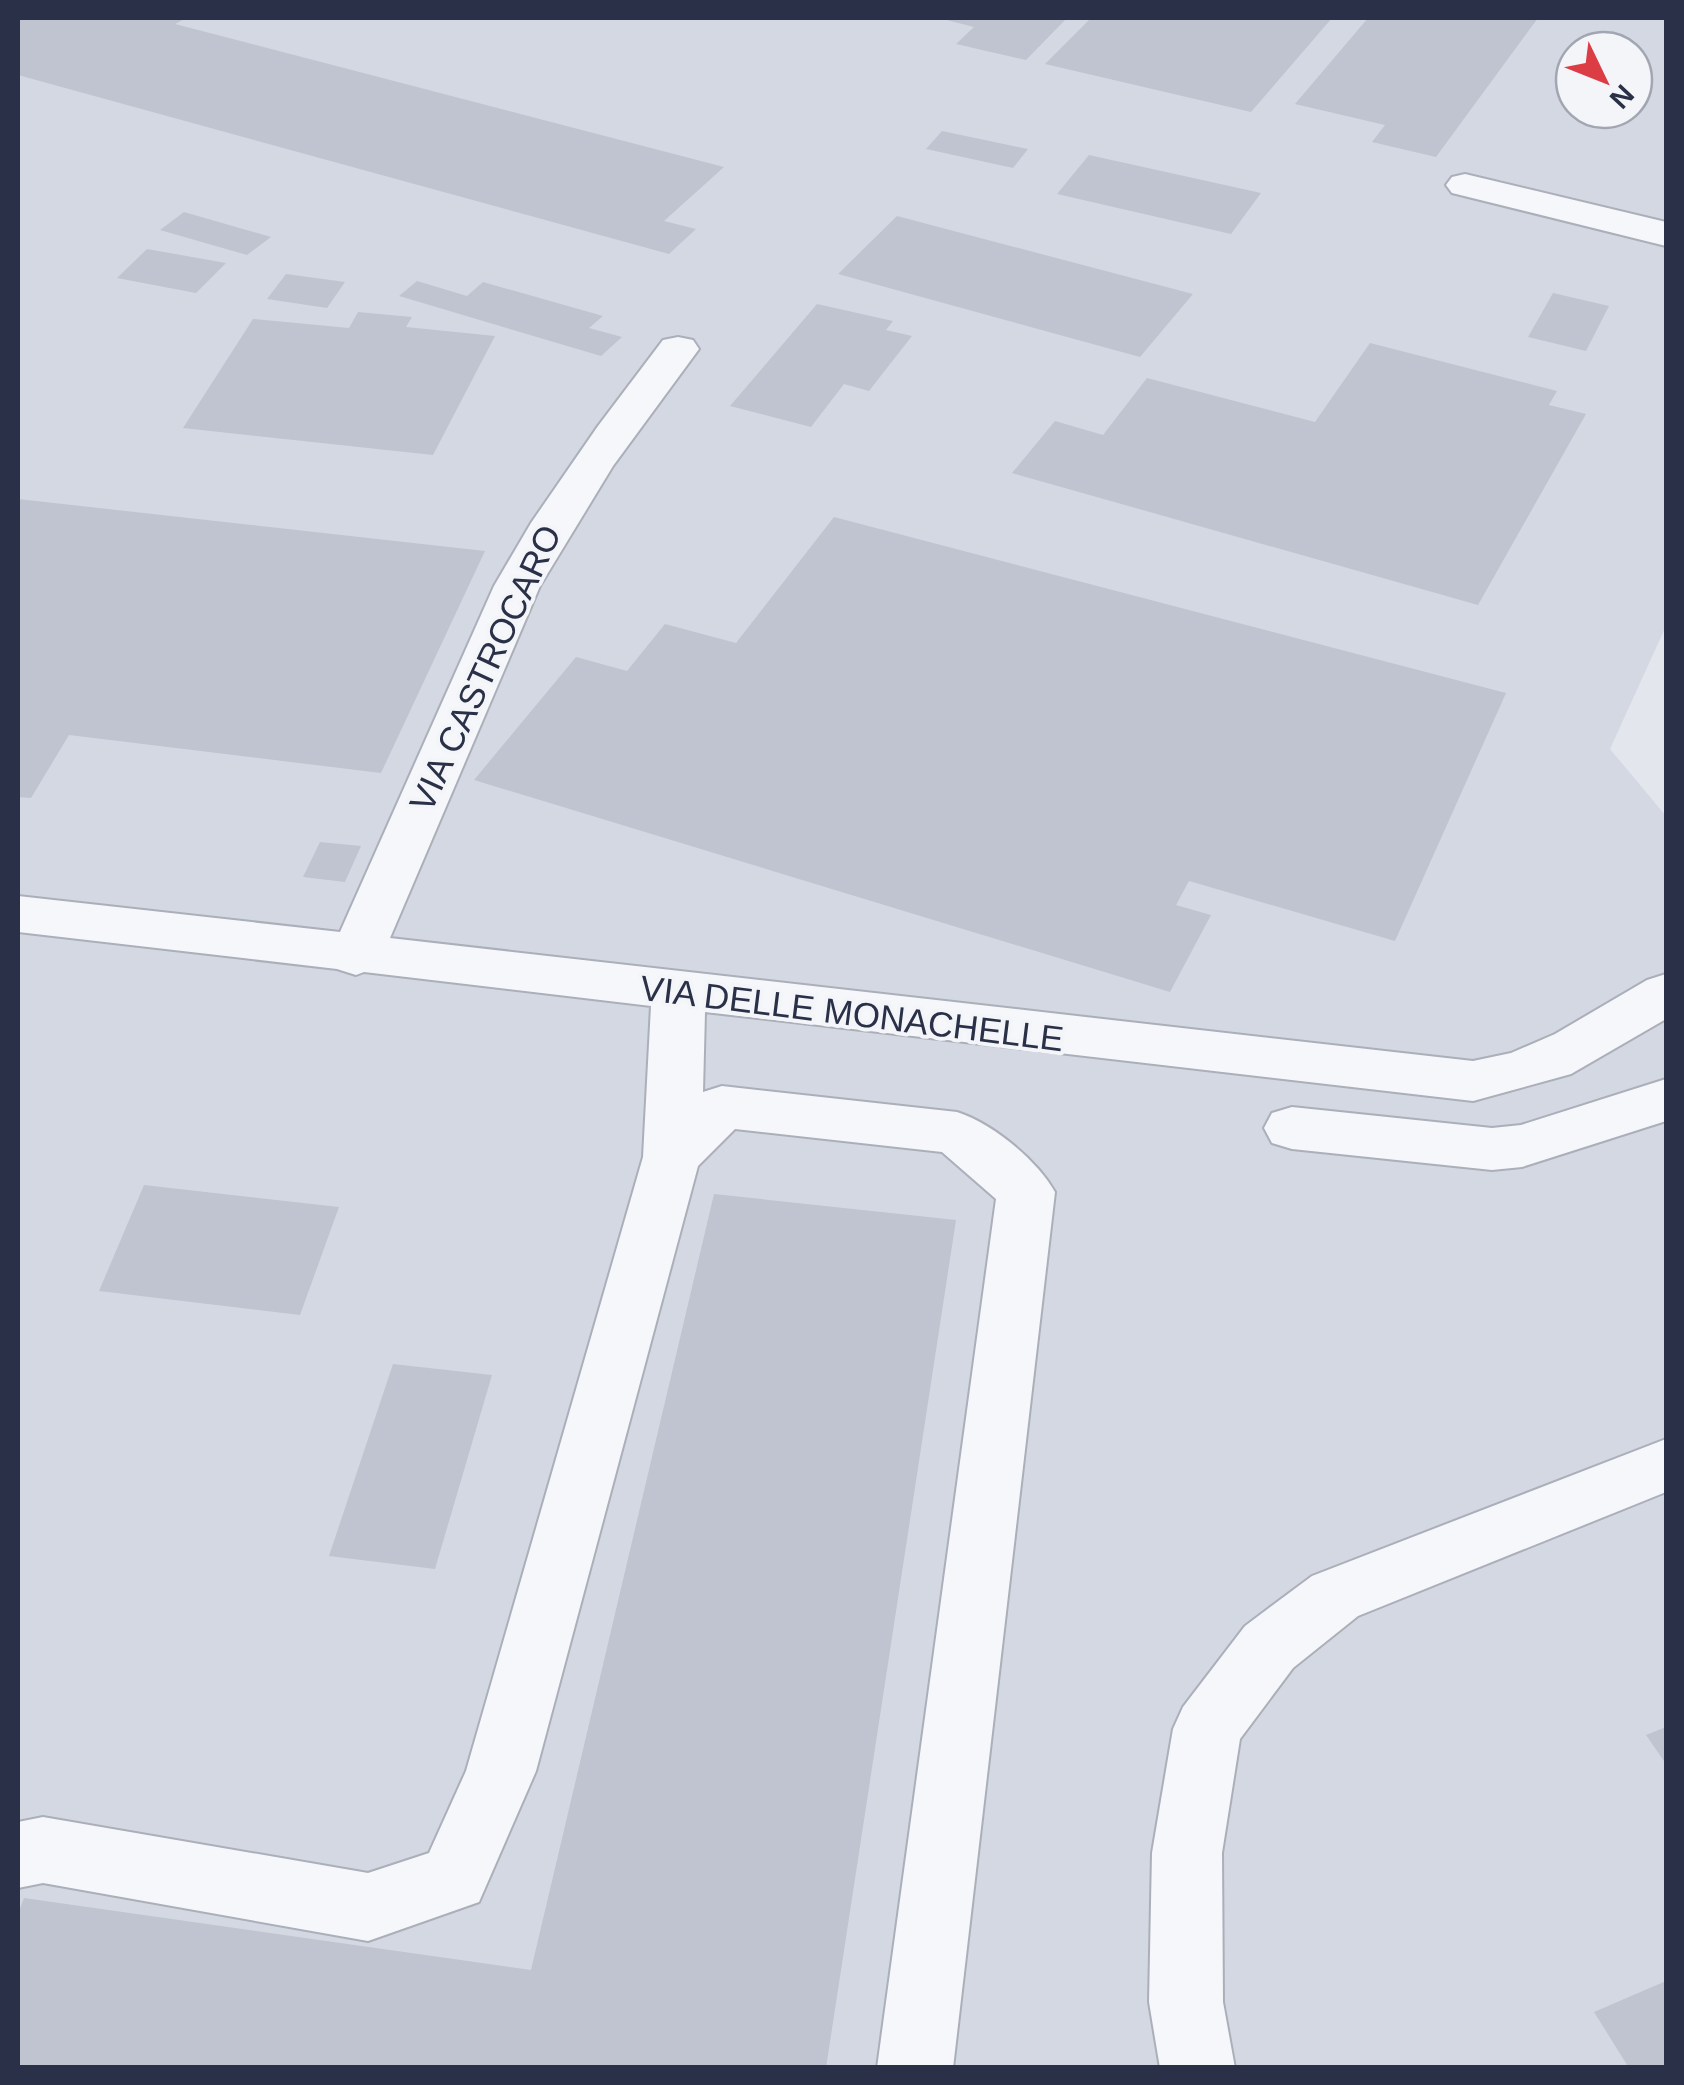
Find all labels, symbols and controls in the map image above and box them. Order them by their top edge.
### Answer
north arrow [1554,30,1654,130]
text: N [1604,79,1640,115]
street label: VIA CASTROCARO [402,519,568,817]
street label: VIA DELLE MONACHELLE [638,968,1066,1058]

